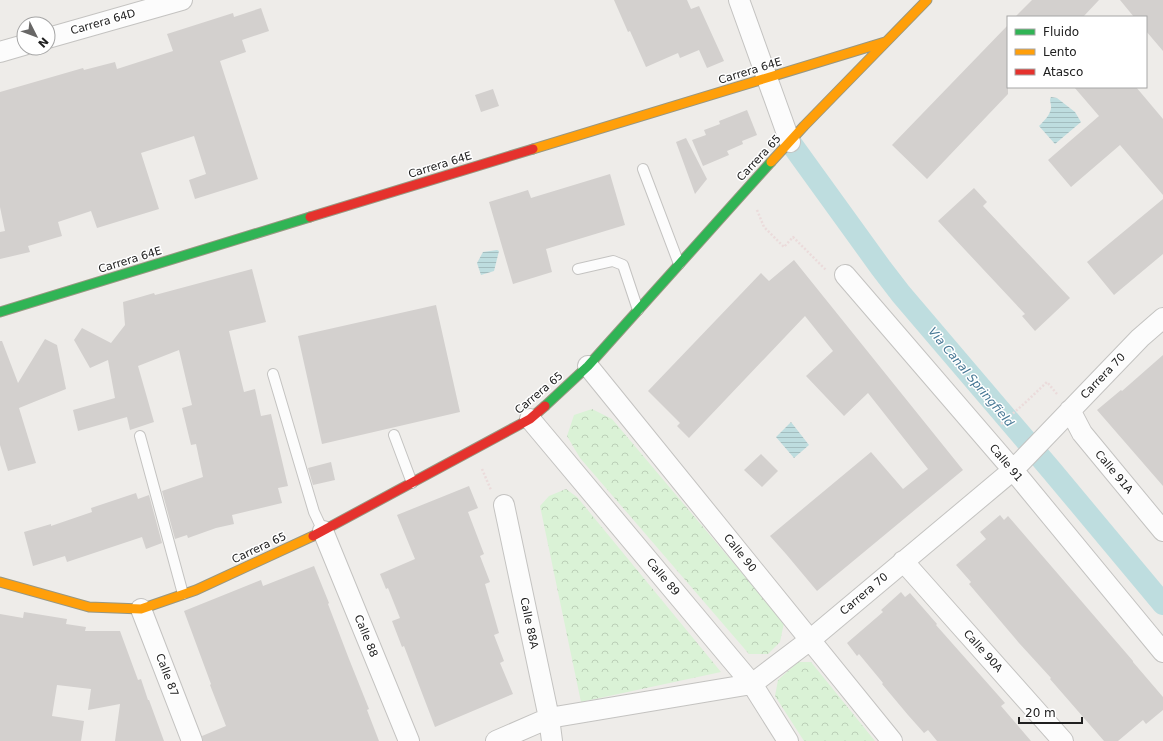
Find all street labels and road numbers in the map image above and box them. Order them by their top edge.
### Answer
street label: Carrera 64D [69,7,137,37]
street label: Carrera 64E [717,55,783,87]
street label: Carrera 65 [734,132,784,184]
street label: Carrera 64E [407,149,473,181]
street label: Carrera 64E [97,244,163,276]
street label: Carrera 70 [1078,350,1128,402]
street label: Carrera 65 [512,369,566,417]
street label: Calle 91 [987,442,1025,484]
street label: Calle 91A [1092,448,1136,497]
street label: Carrera 65 [230,530,288,566]
street label: Calle 90 [721,532,759,574]
street label: Calle 89 [644,556,682,598]
street label: Carrera 70 [837,570,891,618]
street label: Calle 88A [517,596,541,650]
street label: Calle 88 [352,613,380,659]
street label: Calle 90A [961,627,1006,675]
street label: Calle 87 [153,652,181,698]

